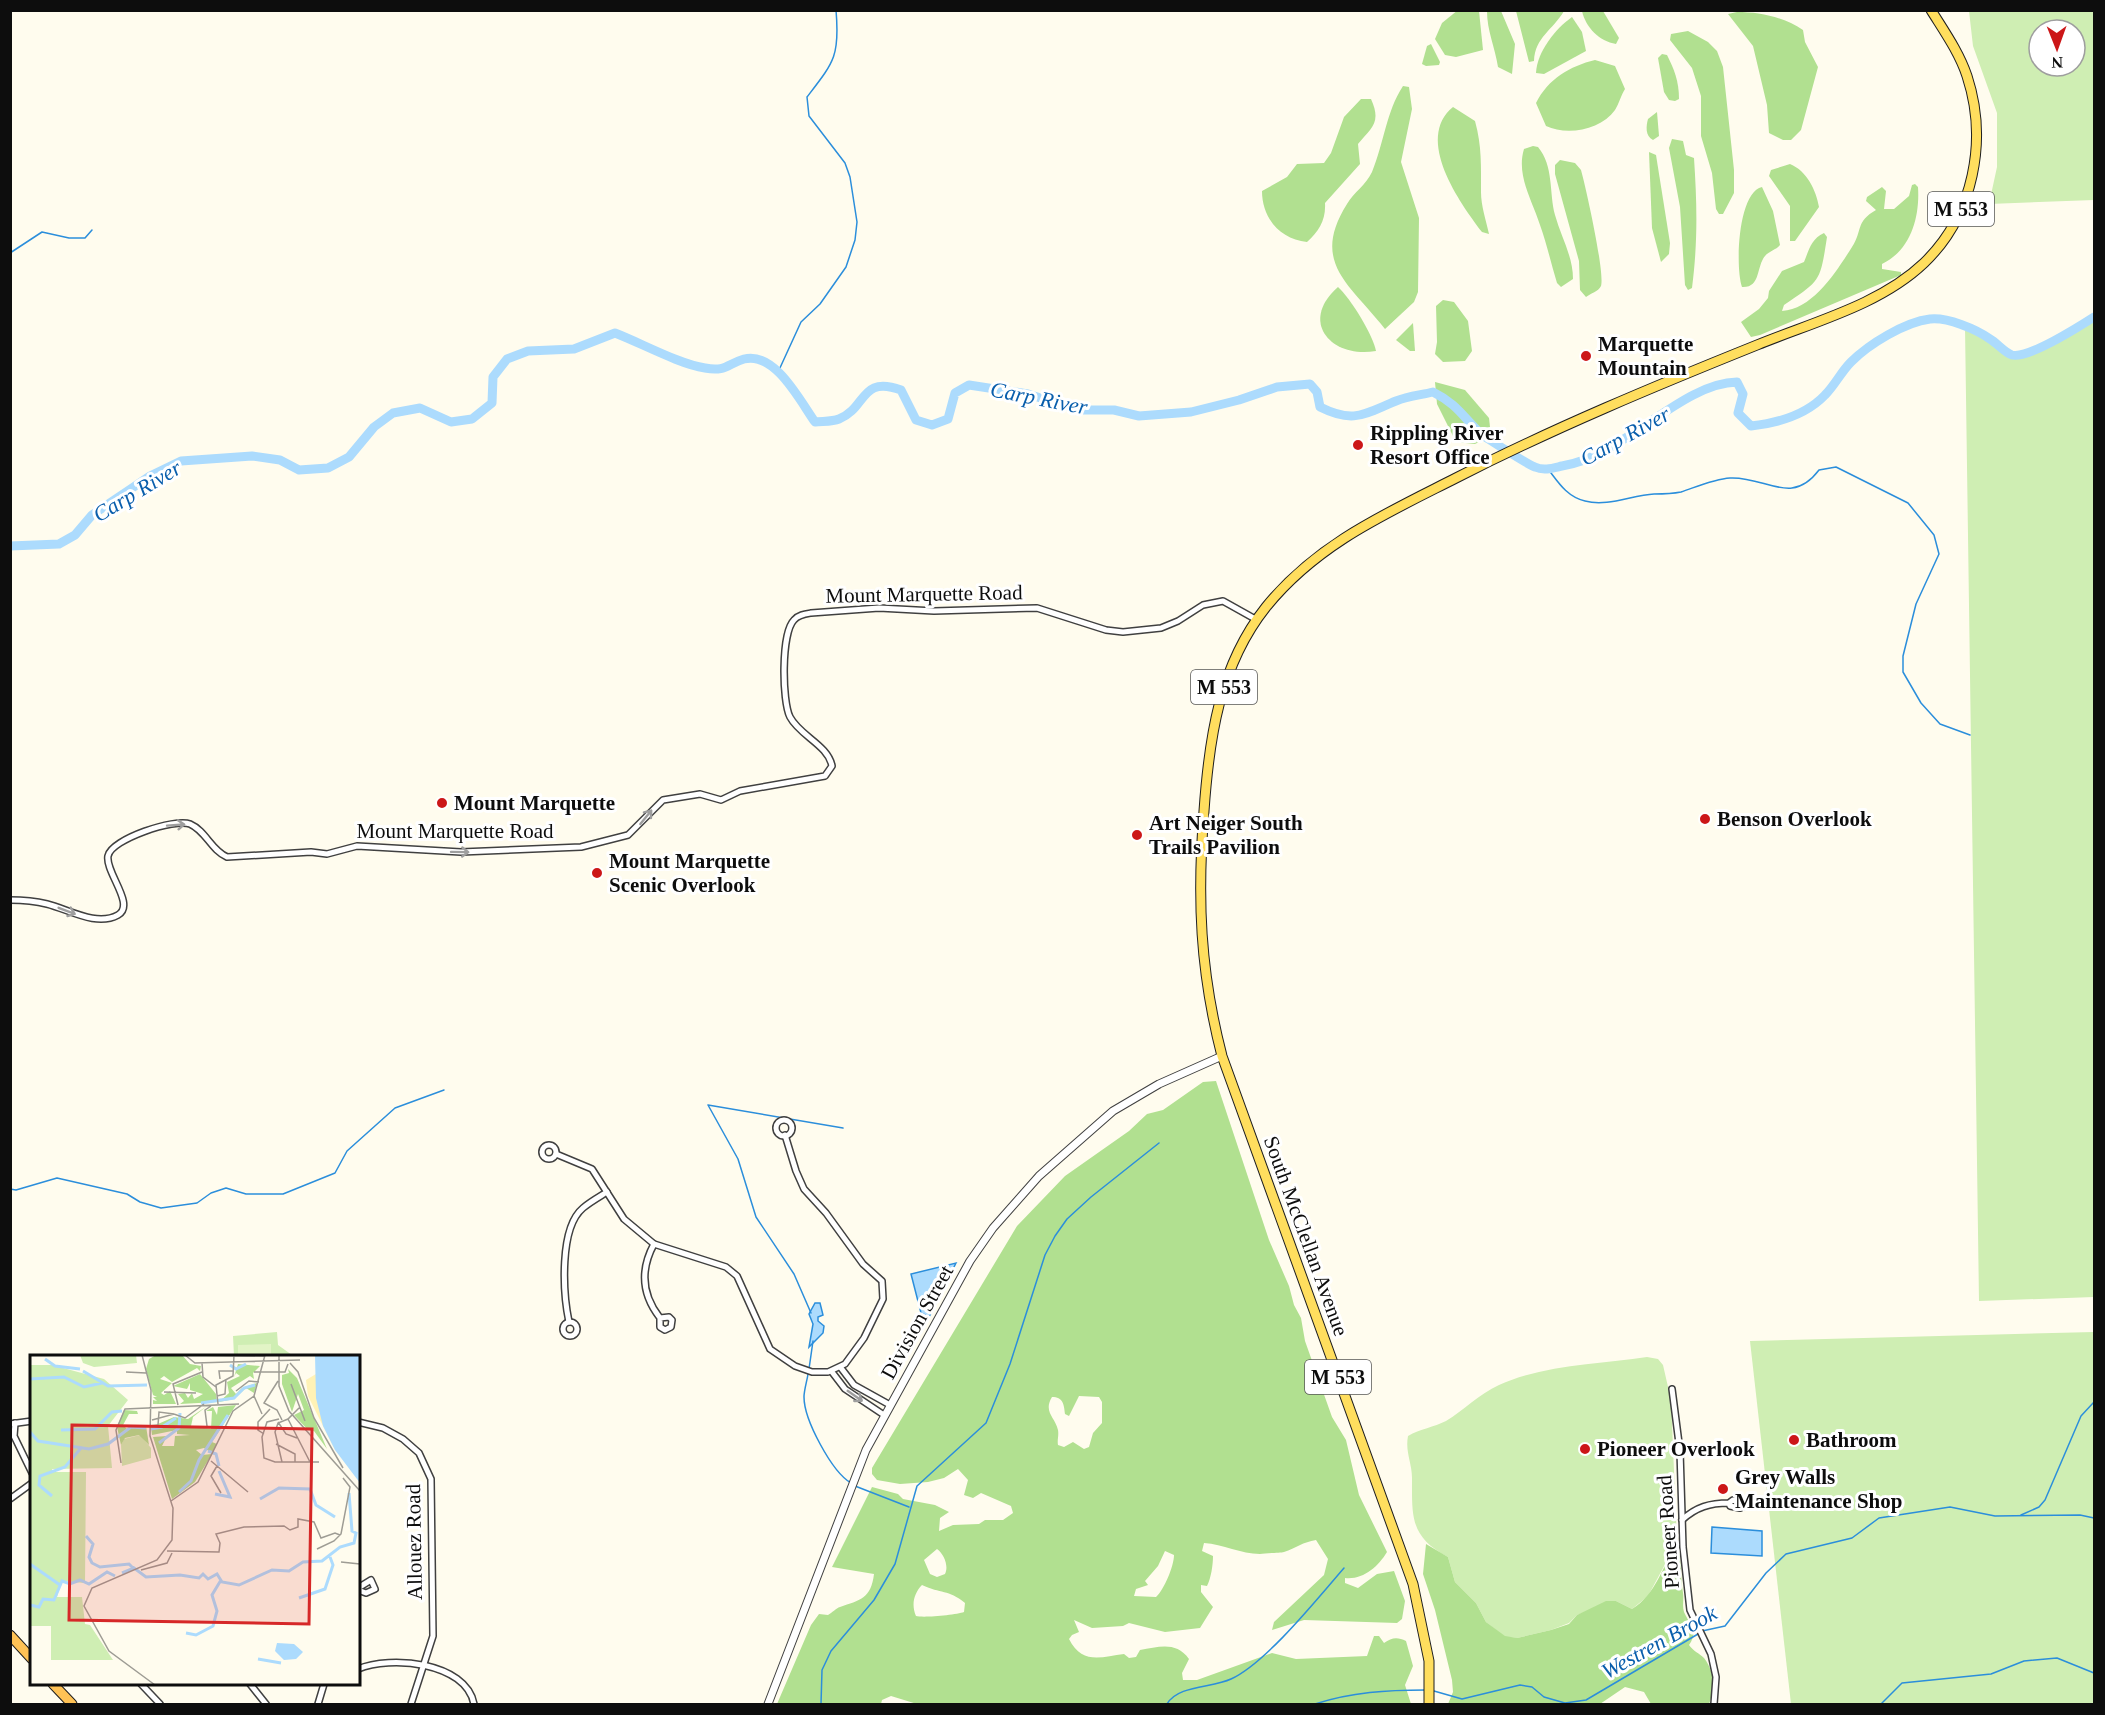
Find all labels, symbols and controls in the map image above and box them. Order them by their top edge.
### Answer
north arrow [2027,18,2087,78]
text: N [2051,54,2063,71]
road number: M 553 [1928,192,1994,226]
place label: Marquette Mountain [1598,332,1693,380]
marker: Marquette Mountain [1579,349,1593,363]
water label: Carp River [988,376,1090,420]
water label: Carp River [1576,401,1674,471]
place label: Rippling River Resort Office [1370,421,1504,469]
marker: Rippling River Resort Office [1351,438,1365,452]
water label: Carp River [88,455,186,527]
street label: Mount Marquette Road [825,580,1023,608]
road number: M 553 [1191,670,1257,704]
place label: Mount Marquette [454,791,615,815]
marker: Mount Marquette [435,796,449,810]
place label: Benson Overlook [1717,807,1872,831]
one-way arrow [640,809,653,825]
place label: Art Neiger South Trails Pavilion [1149,811,1303,859]
marker: Benson Overlook [1698,812,1712,826]
one-way arrow [166,819,186,830]
street label: Mount Marquette Road [356,819,554,843]
marker: Art Neiger South Trails Pavilion [1130,828,1144,842]
one-way arrow [450,846,470,857]
place label: Mount Marquette Scenic Overlook [609,849,770,897]
marker: Mount Marquette Scenic Overlook [590,866,604,880]
one-way arrow [58,906,76,917]
street label: South McClellan Avenue [1259,1133,1353,1339]
street label: Division Street [876,1261,958,1383]
inset map [30,1355,360,1685]
road number: M 553 [1305,1360,1371,1394]
one-way arrow [847,1390,863,1402]
place label: Bathroom [1806,1428,1897,1452]
marker: Bathroom [1787,1433,1801,1447]
place label: Pioneer Overlook [1597,1437,1755,1461]
marker: Pioneer Overlook [1578,1442,1592,1456]
place label: Grey Walls Maintenance Shop [1735,1465,1902,1513]
street label: Pioneer Road [1652,1474,1684,1590]
marker: Grey Walls Maintenance Shop [1716,1482,1730,1496]
street label: Allouez Road [401,1483,427,1600]
water label: Westren Brook [1597,1600,1722,1684]

